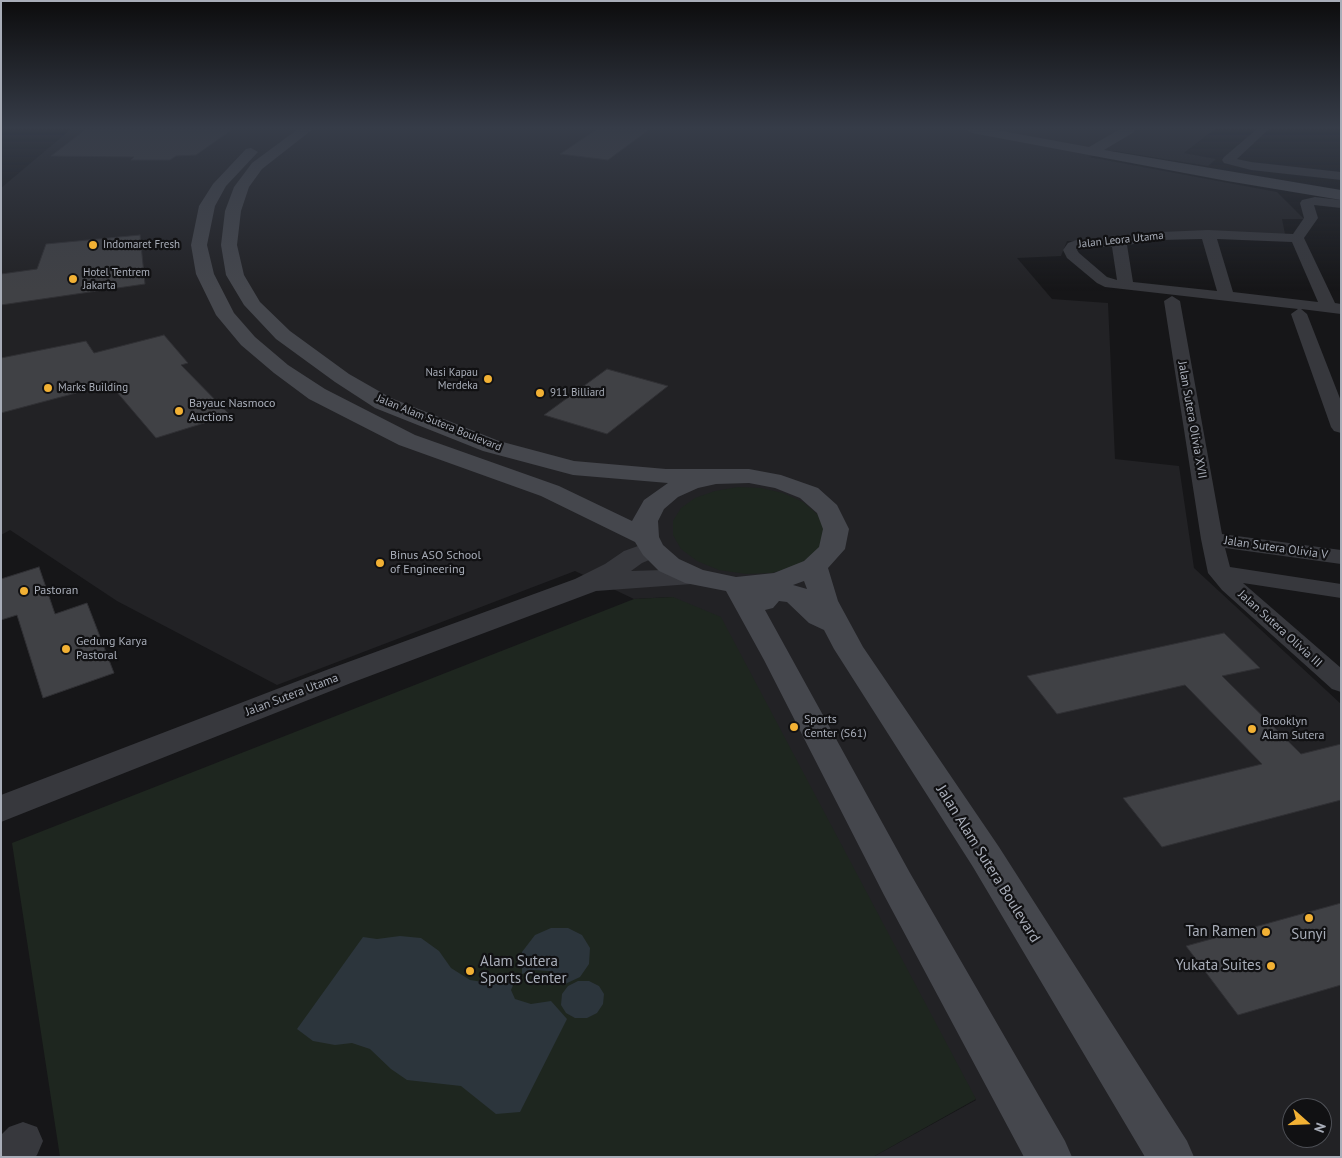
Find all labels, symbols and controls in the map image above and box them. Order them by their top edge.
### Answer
street label: Jalan Leora Utama [1078,229,1164,251]
place label: Indomaret Fresh [103,238,180,252]
marker: Indomaret Fresh [87,239,99,251]
place label: Hotel Tentrem Jakarta [83,266,150,292]
marker: Hotel Tentrem Jakarta [67,273,79,285]
street label: Jalan Sutera Olivia XVII [1175,360,1209,480]
place label: Nasi Kapau Merdeka [425,366,478,392]
marker: Nasi Kapau Merdeka [482,373,494,385]
place label: Marks Building [58,381,128,395]
marker: Marks Building [42,382,54,394]
place label: 911 Billiard [550,386,605,400]
marker: 911 Billiard [534,387,546,399]
street label: Jalan Alam Sutera Boulevard [375,392,503,454]
place label: Bayauc Nasmoco Auctions [189,397,275,425]
marker: Bayauc Nasmoco Auctions [173,405,185,417]
street label: Jalan Sutera Olivia V [1223,534,1329,562]
place label: Binus ASO School of Engineering [390,549,481,577]
marker: Binus ASO School of Engineering [374,557,386,569]
place label: Pastoran [34,584,78,598]
marker: Pastoran [18,585,30,597]
street label: Jalan Sutera Olivia III [1235,587,1325,671]
place label: Gedung Karya Pastoral [76,635,147,663]
marker: Gedung Karya Pastoral [60,643,72,655]
street label: Jalan Sutera Utama [244,671,340,719]
place label: Sports Center (S61) [804,713,867,741]
place label: Brooklyn Alam Sutera [1262,715,1324,743]
marker: Sports Center (S61) [788,721,800,733]
marker: Brooklyn Alam Sutera [1246,723,1258,735]
street label: Jalan Alam Sutera Boulevard [932,782,1044,946]
marker: Sunyi [1303,912,1315,924]
place label: Tan Ramen [1185,923,1256,941]
marker: Tan Ramen [1260,926,1272,938]
place label: Sunyi [1291,926,1327,944]
place label: Alam Sutera Sports Center [480,953,567,988]
place label: Yukata Suites [1176,957,1261,975]
marker: Yukata Suites [1265,960,1277,972]
marker: Alam Sutera Sports Center [464,965,476,977]
north arrow [1282,1098,1332,1148]
text: N [1310,1120,1330,1135]

